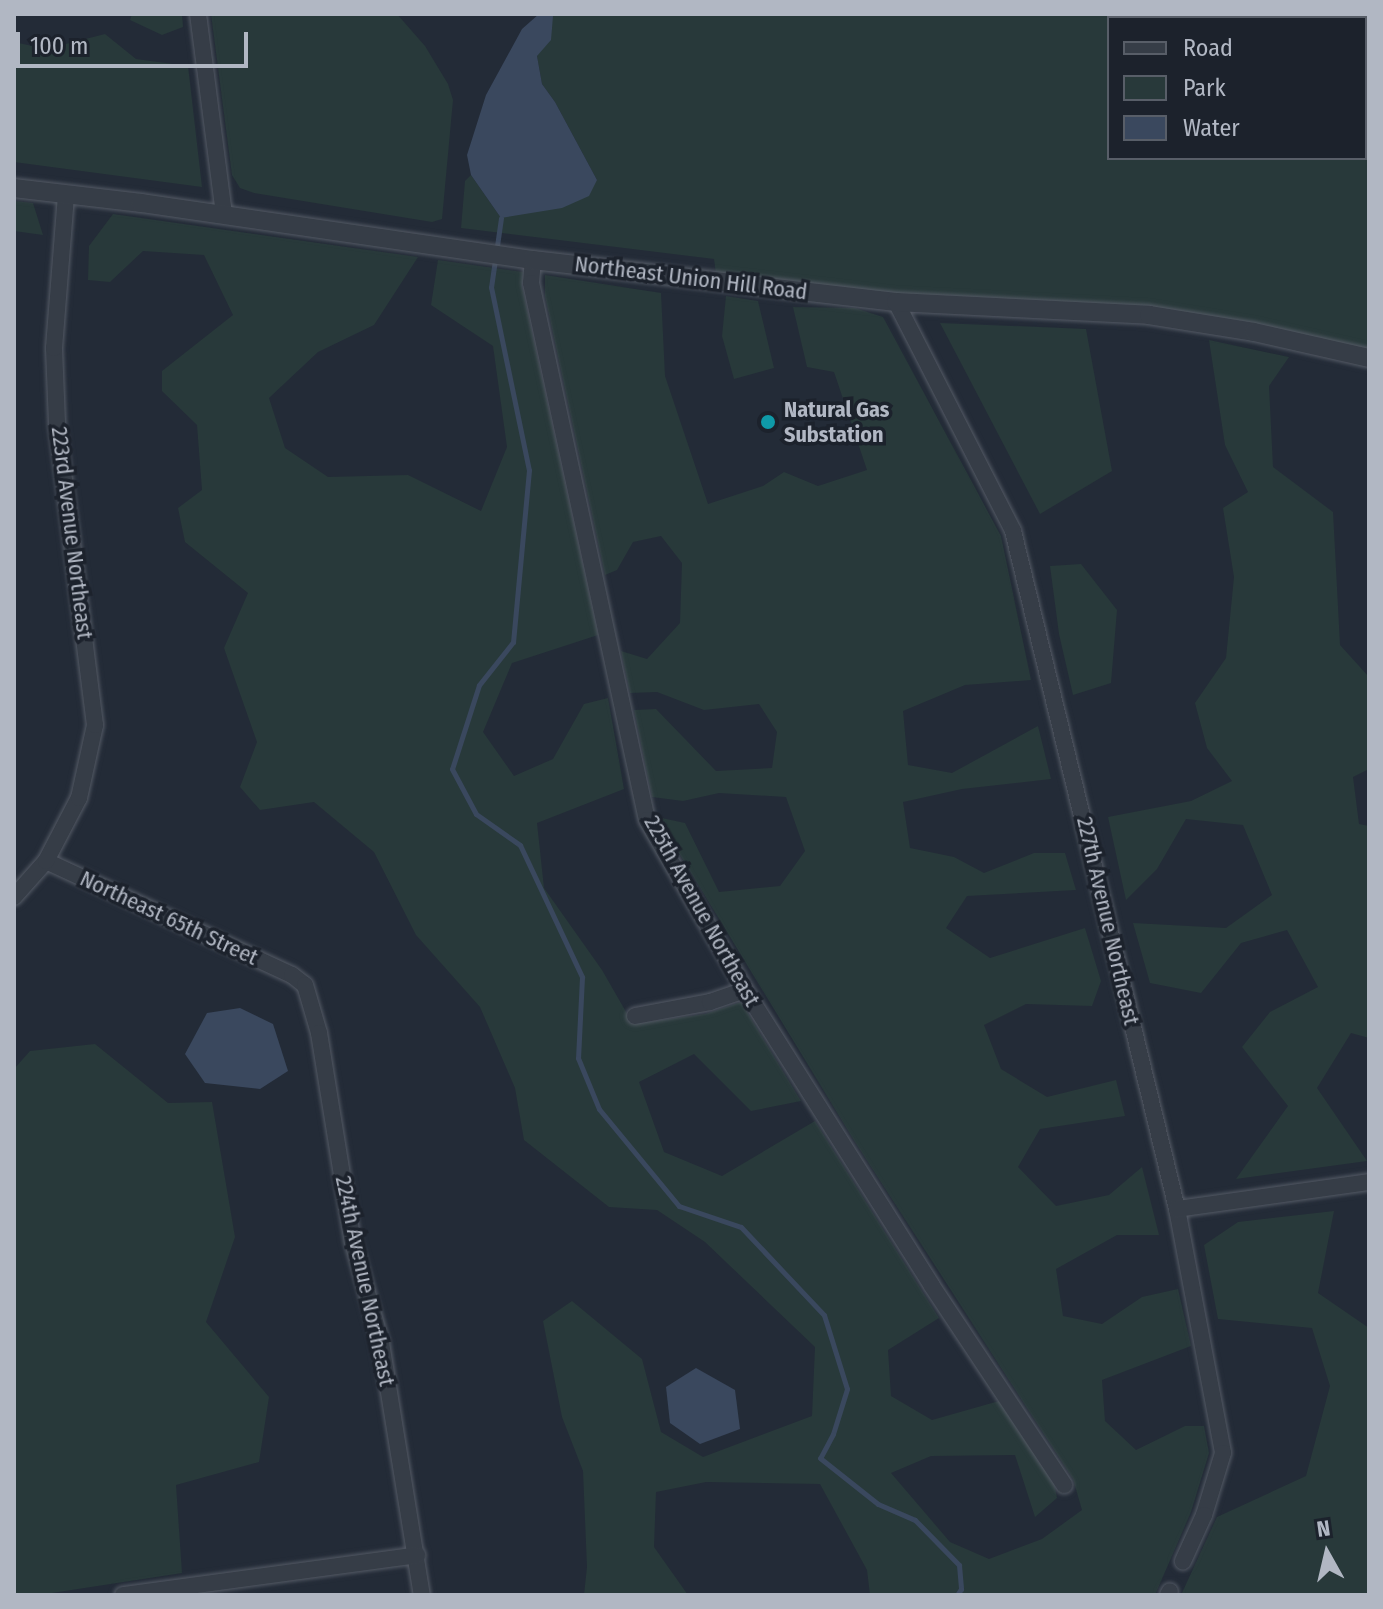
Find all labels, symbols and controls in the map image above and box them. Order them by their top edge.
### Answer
scale bar [20,16,252,66]
legend [1107,16,1367,160]
text: 100 m [30,32,88,60]
text: Road [1183,34,1233,62]
text: Park [1183,74,1226,102]
text: Water [1183,114,1240,142]
street label: Northeast Union Hill Road [573,251,809,305]
place label: Natural Gas Substation [784,396,889,448]
marker: Natural Gas Substation [759,413,777,431]
street label: 223rd Avenue Northeast [46,425,98,641]
street label: 225th Avenue Northeast [639,811,765,1011]
street label: 227th Avenue Northeast [1071,814,1145,1028]
street label: Northeast 65th Street [76,865,262,971]
street label: 224th Avenue Northeast [330,1174,400,1388]
north arrow [1287,1513,1367,1593]
text: N [1315,1514,1332,1543]

